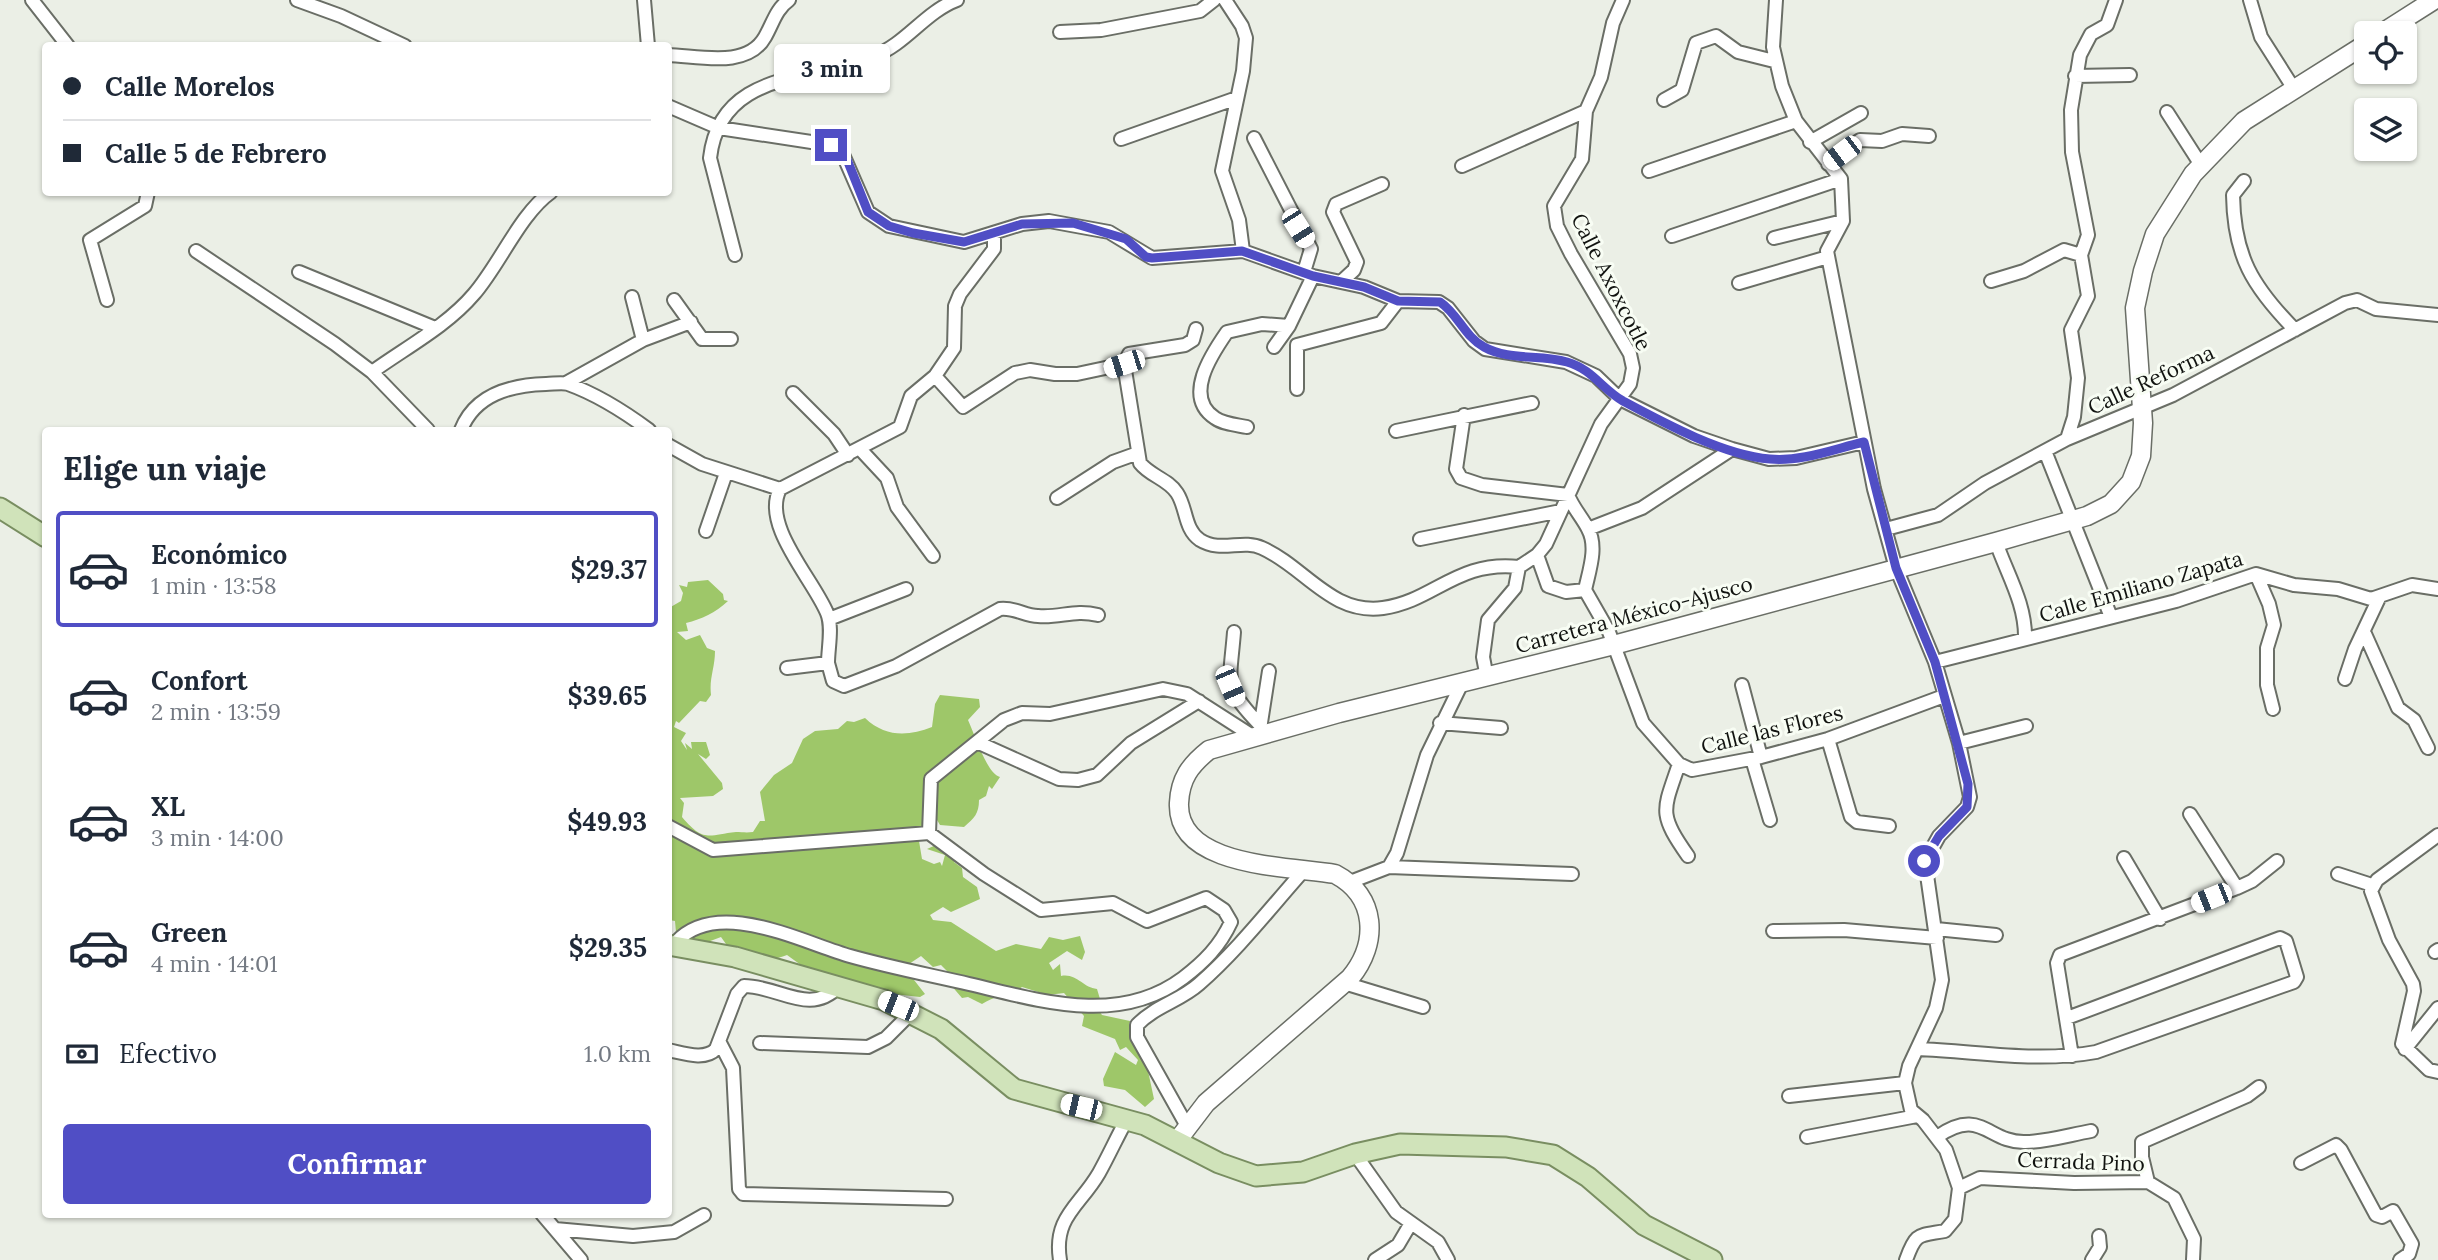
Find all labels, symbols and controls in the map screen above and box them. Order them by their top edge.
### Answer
map controls [2354,21,2417,161]
button: locate [2354,21,2417,84]
callout: 3 min [773,44,889,92]
text: 3 min [801,54,863,83]
text: Calle Morelos [105,70,275,103]
button: layers [2354,98,2417,161]
route end [815,129,847,161]
car [1819,132,1866,174]
text: Calle 5 de Febrero [105,137,327,170]
car [1278,205,1319,251]
street label: Calle Axoxcotle [1565,209,1658,355]
street label: Calle Reforma [2083,338,2218,421]
car [1101,348,1148,380]
text: Elige un viaje [63,448,267,489]
icon: car [67,538,130,601]
text: Económico [151,538,287,571]
street label: Calle Emiliano Zapata [2036,544,2246,628]
text: $29.37 [570,553,647,586]
street label: Carretera México-Ajusco [1512,570,1755,659]
text: 1 min · 13:58 [151,571,277,600]
car [1213,663,1248,709]
icon: car [67,664,130,727]
text: Confort [151,664,248,697]
text: $39.65 [568,679,647,712]
text: 2 min · 13:59 [151,697,281,726]
street label: Calle las Flores [1698,699,1846,760]
icon: car [67,790,130,853]
text: XL [151,790,185,823]
text: $49.93 [567,805,647,838]
text: 3 min · 14:00 [151,823,284,852]
route start [1908,845,1940,877]
car [2188,880,2235,916]
icon: car [67,916,130,979]
text: Green [151,916,227,949]
text: $29.35 [569,931,647,964]
text: 4 min · 14:01 [151,949,278,978]
car [875,988,922,1024]
icon: cash [63,1035,101,1073]
text: Efectivo [119,1037,217,1070]
text: 1.0 km [584,1039,651,1068]
car [1059,1092,1104,1122]
button: Confirmar [63,1124,651,1204]
street label: Cerrada Pino [2017,1146,2145,1177]

